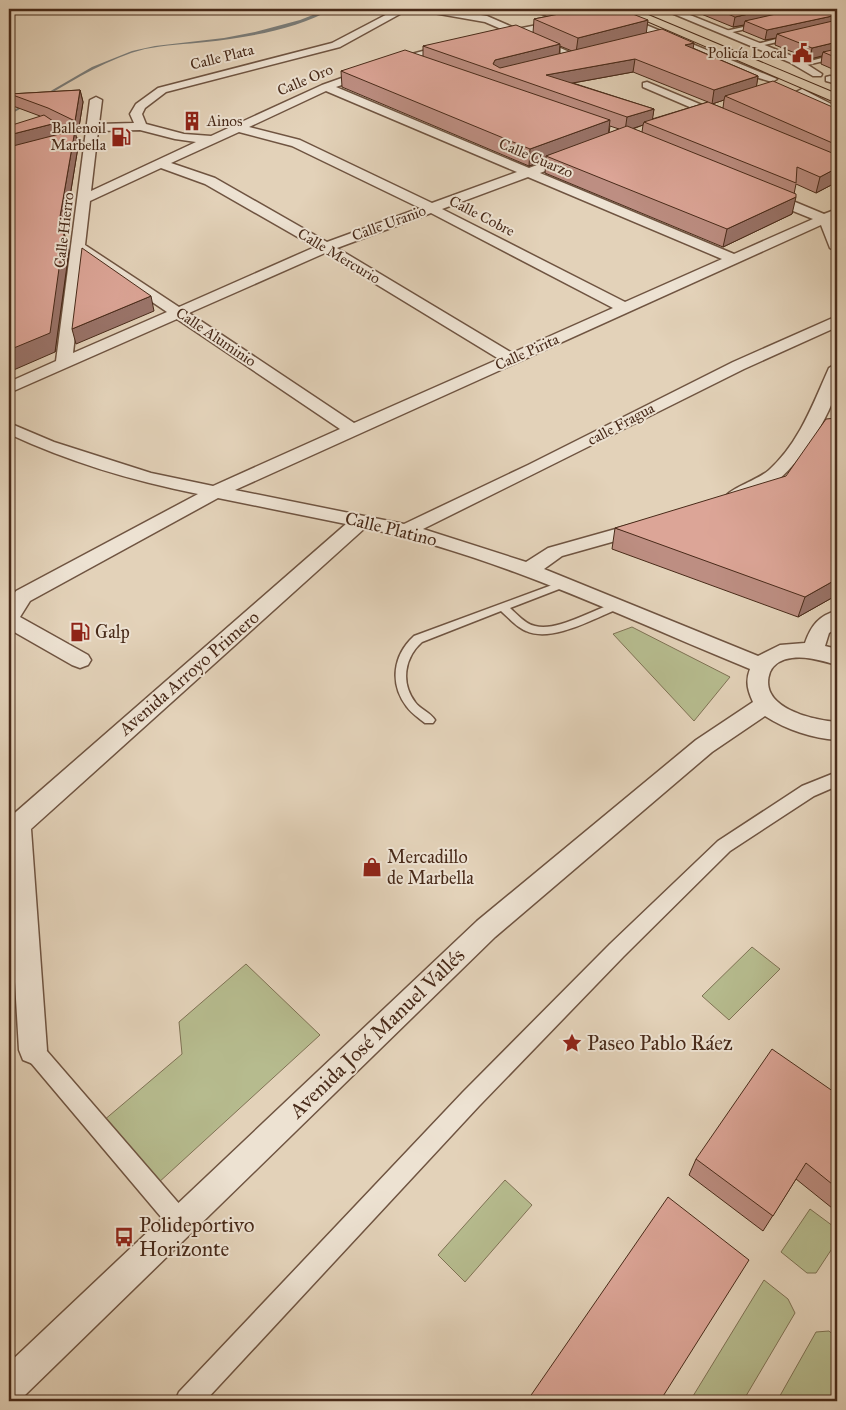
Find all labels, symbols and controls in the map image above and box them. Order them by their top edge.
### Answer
street label: Calle Plata [188,40,256,74]
public building icon: Policía Local [791,42,813,64]
place label: Policía Local [708,44,788,62]
street label: Calle Oro [274,60,336,100]
building icon: Ainos [181,110,203,132]
place label: Ainos [206,112,243,130]
place label: Ballenoil Marbella [51,119,107,154]
fuel station icon: Ballenoil Marbella [110,126,132,148]
street label: Calle Cuarzo [496,134,576,182]
street label: Calle Hierro [50,191,78,269]
street label: Calle Cobre [446,192,518,240]
street label: Calle Uranio [350,201,429,245]
street label: Calle Mercurio [295,224,384,288]
street label: Calle Aluminio [173,304,260,371]
street label: Calle Pirita [492,330,562,374]
street label: calle Fragua [584,399,658,449]
street label: Calle Platino [343,507,439,551]
street label: Avenida Arroyo Primero [114,606,264,741]
fuel station icon: Galp [69,621,91,643]
place label: Galp [95,621,130,643]
place label: Mercadillo de Marbella [387,846,474,889]
shop icon: Mercadillo de Marbella [361,856,383,878]
street label: Avenida José Manuel Vallés [283,942,470,1124]
place label: Paseo Pablo Ráez [587,1030,733,1056]
place icon: Paseo Pablo Ráez [561,1032,583,1054]
place label: Polideportivo Horizonte [139,1212,255,1262]
bus stop icon: Polideportivo Horizonte [113,1226,135,1248]

